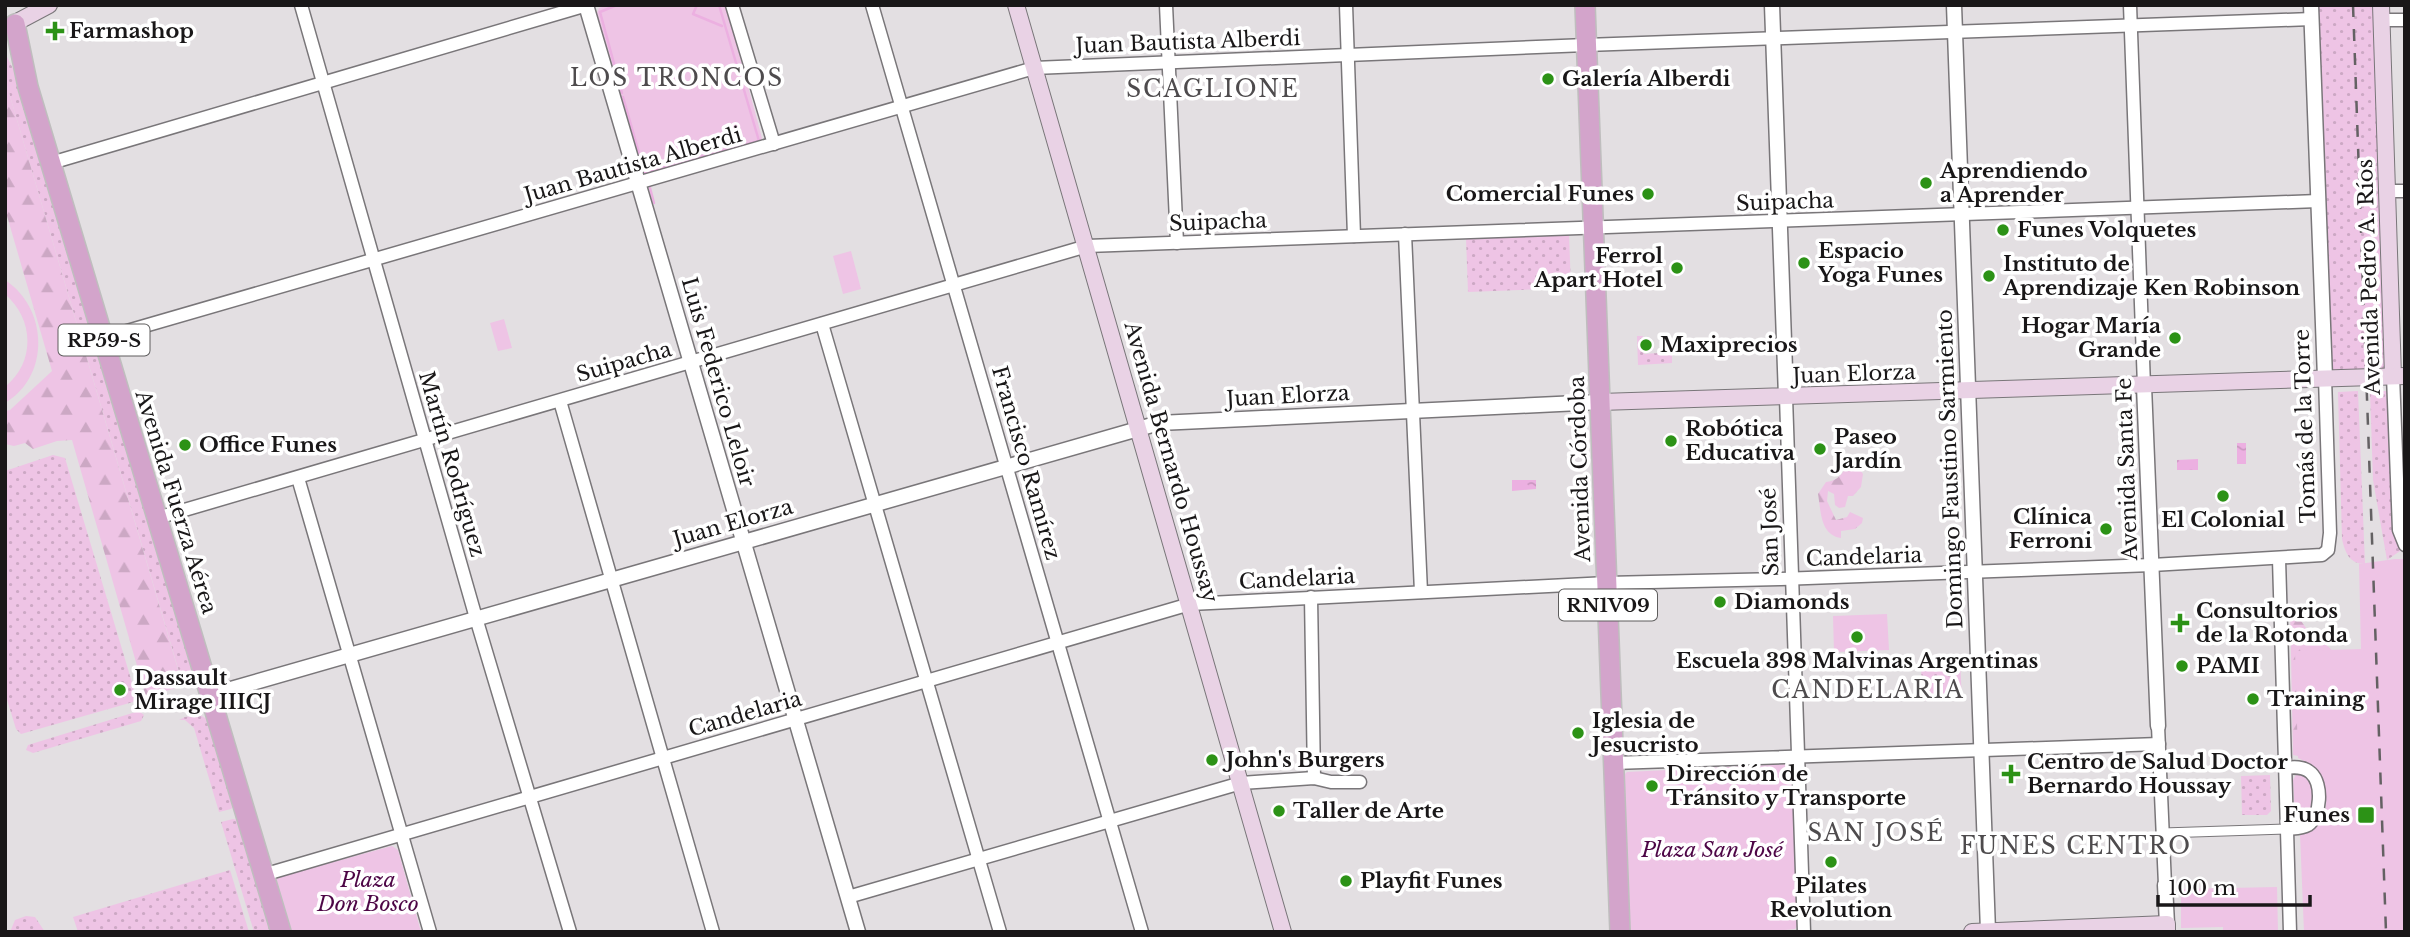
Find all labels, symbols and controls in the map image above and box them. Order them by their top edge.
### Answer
place label: Farmashop [69,18,194,44]
marker: Farmashop [47,23,63,39]
street label: Juan Bautista Alberdi [1072,25,1301,59]
district label: LOS TRONCOS [570,64,784,92]
place label: Galería Alberdi [1562,66,1731,92]
marker: Galería Alberdi [1540,71,1556,87]
district label: SCAGLIONE [1126,75,1300,103]
street label: Juan Bautista Alberdi [518,122,745,209]
place label: Aprendiendo a Aprender [1939,158,2088,208]
street label: Avenida Pedro A. Ríos [2352,159,2386,396]
marker: Aprendiendo a Aprender [1918,175,1934,191]
place label: Comercial Funes [1446,181,1634,207]
marker: Comercial Funes [1640,186,1656,202]
street label: Suipacha [1736,187,1835,217]
street label: Suipacha [1169,207,1268,237]
place label: Funes Volquetes [2017,217,2197,243]
marker: Funes Volquetes [1995,222,2011,238]
place label: Espacio Yoga Funes [1817,238,1943,288]
place label: Ferrol Apart Hotel [1533,243,1664,293]
place label: Instituto de Aprendizaje Ken Robinson [2002,251,2300,301]
marker: Espacio Yoga Funes [1796,255,1812,271]
marker: Ferrol Apart Hotel [1669,260,1685,276]
marker: Instituto de Aprendizaje Ken Robinson [1981,268,1997,284]
street label: Luis Federico Leloir [676,274,760,490]
street label: Domingo Faustino Sarmiento [1931,309,1969,629]
place label: Hogar María Grande [2021,313,2161,363]
street label: Avenida Bernardo Houssay [1118,318,1224,606]
road number: RP59-S [58,324,150,356]
street label: Tomás de la Torre [2289,329,2321,523]
marker: Hogar María Grande [2167,330,2183,346]
place label: Maxiprecios [1660,332,1798,358]
street label: Suipacha [573,336,675,388]
marker: Maxiprecios [1638,337,1654,353]
street label: Juan Elorza [1789,359,1916,389]
street label: Francisco Ramírez [986,363,1066,563]
street label: Martín Rodríguez [413,368,491,560]
street label: Avenida Córdoba [1564,375,1596,564]
street label: Avenida Santa Fe [2111,377,2143,562]
street label: Juan Elorza [1223,380,1351,412]
street label: Avenida Fuerza Aérea [129,386,223,617]
place label: Robótica Educativa [1685,416,1795,466]
place label: Paseo Jardín [1830,424,1902,474]
place label: Office Funes [199,432,337,458]
marker: Robótica Educativa [1663,433,1679,449]
marker: Office Funes [177,437,193,453]
marker: Paseo Jardín [1812,441,1828,457]
street label: San José [1755,487,1785,577]
marker: El Colonial [2215,488,2231,504]
street label: Juan Elorza [667,493,796,553]
place label: Clínica Ferroni [2009,504,2092,554]
place label: El Colonial [2161,507,2285,533]
marker: Clínica Ferroni [2098,521,2114,537]
street label: Candelaria [1805,542,1923,572]
street label: Candelaria [1238,563,1356,595]
place label: Diamonds [1734,589,1850,615]
road number: RN1V09 [1559,590,1657,620]
marker: Diamonds [1712,594,1728,610]
place label: Consultorios de la Rotonda [2196,598,2348,648]
marker: Consultorios de la Rotonda [2170,613,2190,633]
marker: Escuela 398 Malvinas Argentinas [1849,629,1865,645]
place label: Escuela 398 Malvinas Argentinas [1676,648,2039,674]
place label: PAMI [2196,653,2260,679]
marker: PAMI [2174,658,2190,674]
place label: Dassault Mirage IIICJ [134,665,271,715]
district label: CANDELARIA [1771,676,1965,704]
marker: Dassault Mirage IIICJ [112,682,128,698]
street label: Candelaria [685,685,805,743]
place label: Training [2267,686,2366,712]
marker: Training [2245,691,2261,707]
place label: Iglesia de Jesucristo [1588,708,1699,758]
marker: Iglesia de Jesucristo [1570,725,1586,741]
place label: John's Burgers [1222,747,1385,773]
place label: Centro de Salud Doctor Bernardo Houssay [2027,749,2288,799]
marker: John's Burgers [1204,752,1220,768]
place label: Dirección de Tránsito y Transporte [1666,761,1906,811]
marker: Centro de Salud Doctor Bernardo Houssay [2001,764,2021,784]
marker: Dirección de Tránsito y Transporte [1644,778,1660,794]
place label: Taller de Arte [1293,798,1444,824]
place label: Funes [2283,802,2350,828]
marker: Taller de Arte [1271,803,1287,819]
marker: Funes [2356,805,2376,825]
district label: SAN JOSÉ [1807,818,1945,847]
district label: FUNES CENTRO [1960,832,2192,860]
park label: Plaza San José [1640,837,1784,863]
marker: Pilates Revolution [1823,854,1839,870]
scale bar [2158,864,2310,908]
park label: Plaza Don Bosco [316,867,419,917]
place label: Playfit Funes [1360,868,1503,894]
marker: Playfit Funes [1338,873,1354,889]
place label: Pilates Revolution [1770,873,1892,923]
text: 100 m [2168,875,2236,901]

